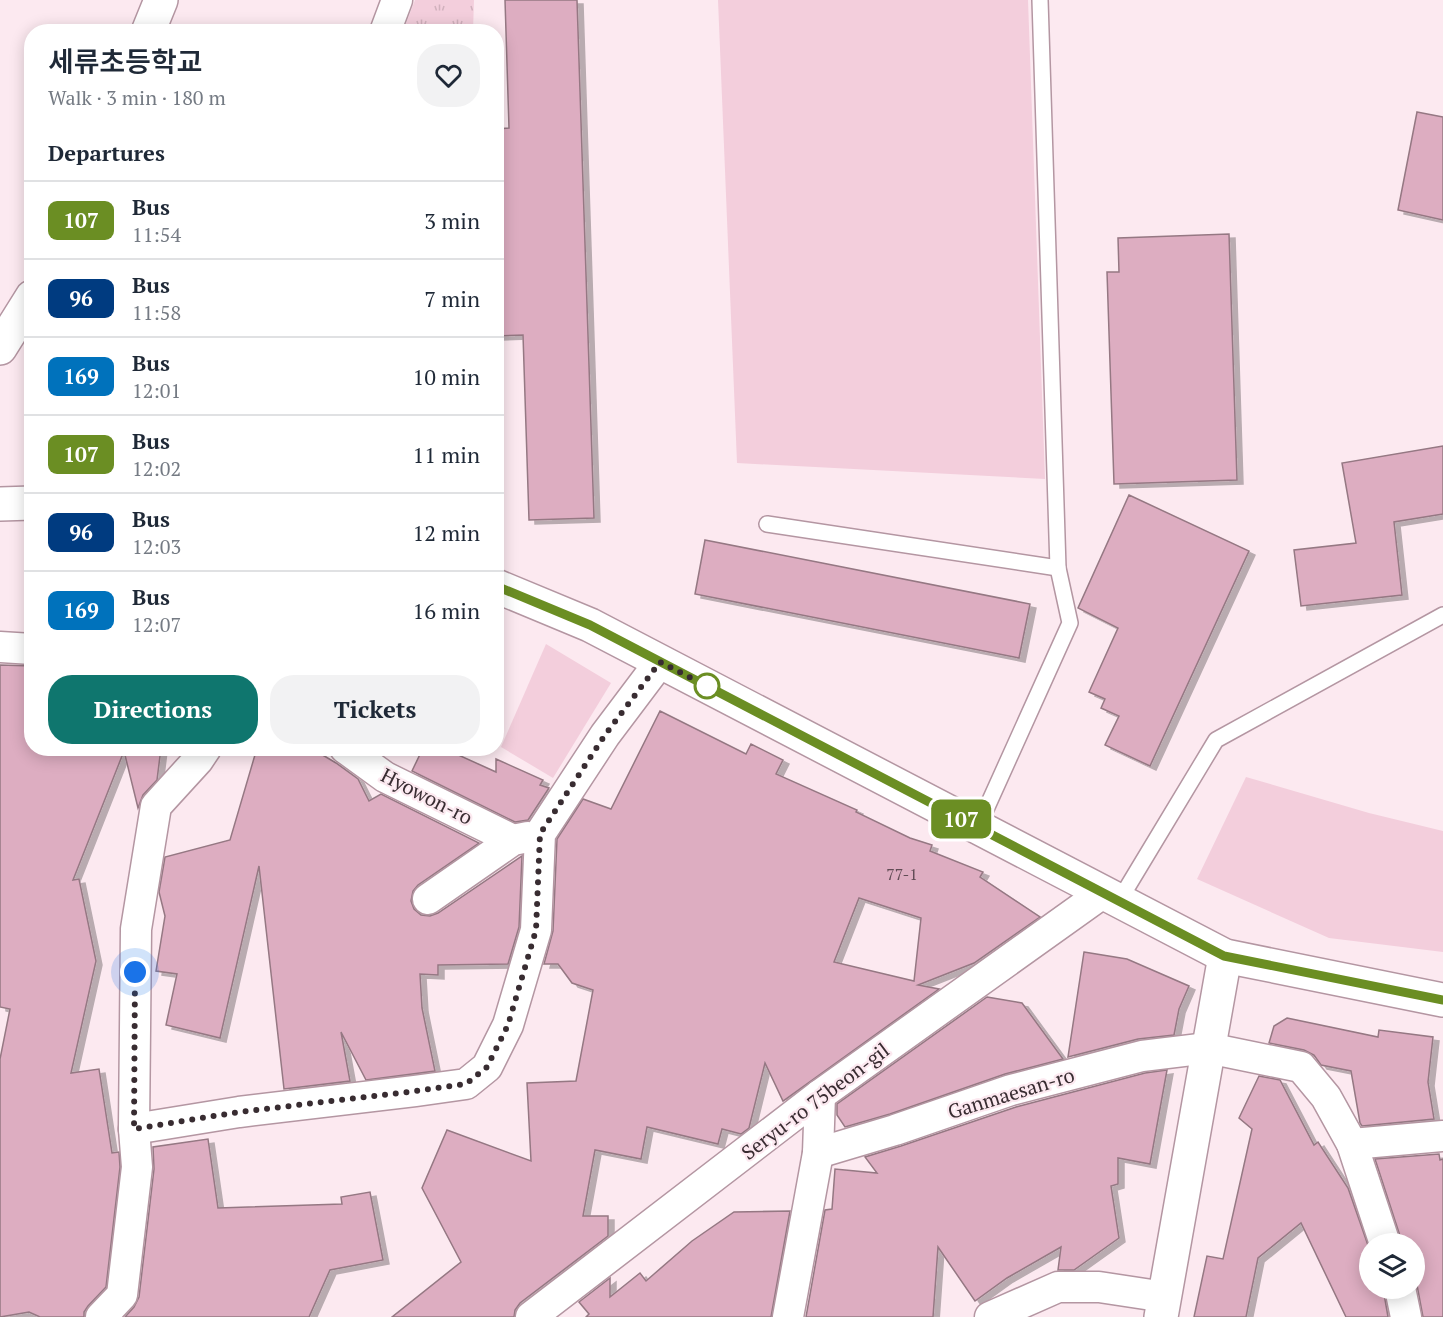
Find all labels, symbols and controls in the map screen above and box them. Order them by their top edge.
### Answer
text: 세류초등학교 [48,43,203,80]
button: heart [417,44,480,107]
text: Walk · 3 min · 180 m [48,84,226,111]
text: Departures [48,138,165,167]
text: Bus [132,192,170,221]
text: 107 [63,206,99,234]
text: 3 min [424,206,480,235]
text: 11:54 [132,221,181,248]
text: Bus [132,270,170,299]
text: 96 [69,284,93,312]
text: 7 min [424,284,480,313]
text: 11:58 [132,299,181,326]
text: Bus [132,348,170,377]
text: 169 [63,362,99,390]
text: 10 min [413,362,480,391]
text: 12:01 [132,377,181,404]
text: Bus [132,426,170,455]
text: 107 [63,440,99,468]
text: 11 min [413,440,480,469]
text: 12:02 [132,455,181,482]
text: Bus [132,504,170,533]
text: 96 [69,518,93,546]
text: 12 min [413,518,480,547]
text: 12:03 [132,533,181,560]
text: Bus [132,582,170,611]
text: 169 [63,596,99,624]
text: 16 min [413,596,480,625]
text: 12:07 [132,611,181,638]
unlabelled marker [694,673,720,699]
button: Directions [48,675,258,744]
button: Tickets [270,675,480,744]
street label: Hyowon-ro [376,761,478,831]
line badge: 107 [926,800,996,838]
text: 107 [943,805,979,833]
house number: 77-1 [886,863,918,885]
your location [120,957,150,987]
street label: Seryu-ro 75beon-gil [735,1036,895,1166]
street label: Ganmaesan-ro [944,1061,1078,1125]
map controls [1359,1233,1425,1299]
button: layers [1359,1233,1425,1299]

